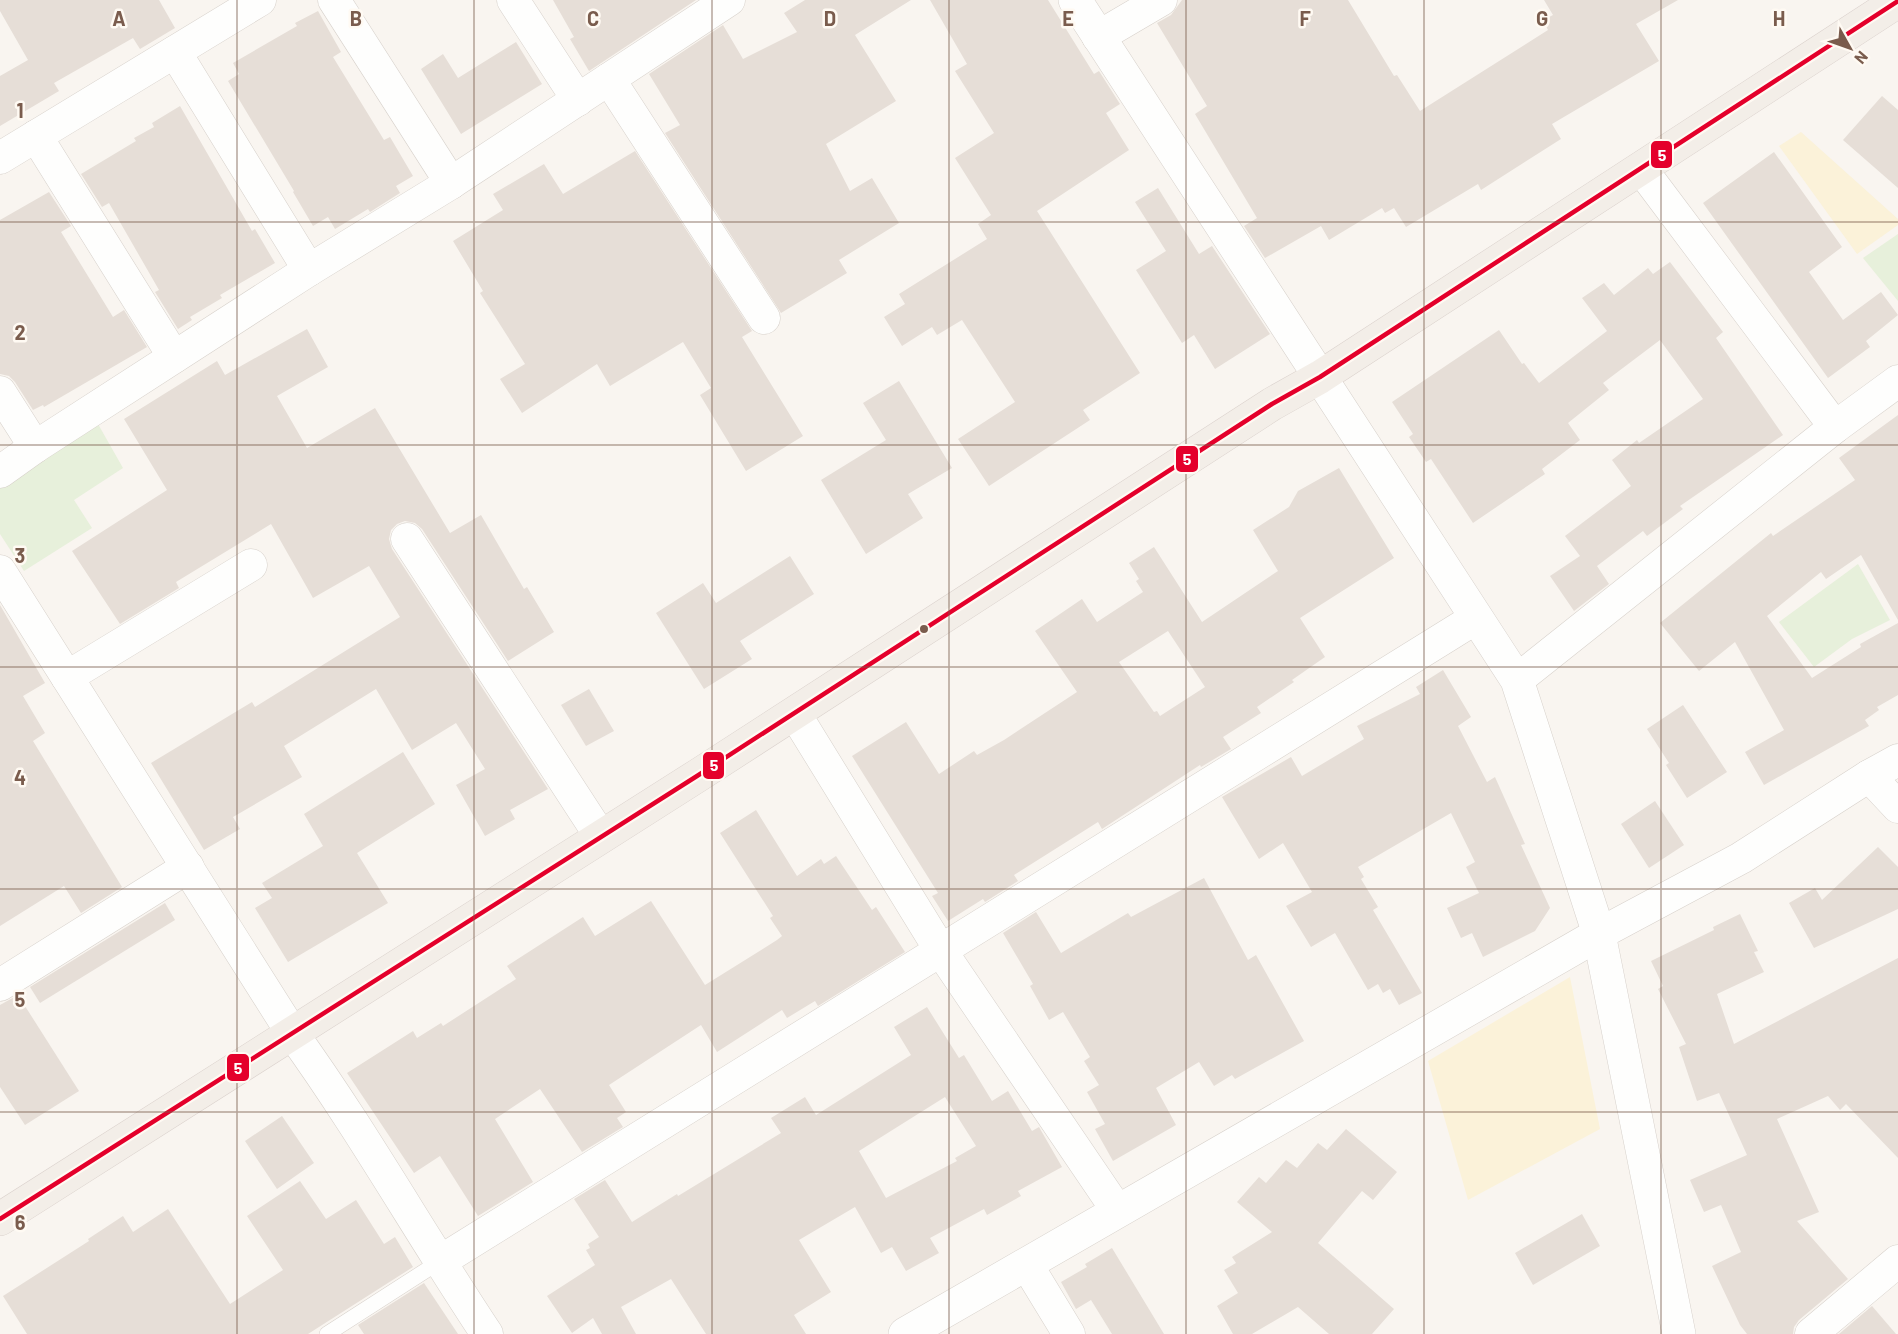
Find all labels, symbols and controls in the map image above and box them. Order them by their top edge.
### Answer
text: A [112,6,126,30]
text: B [350,6,362,30]
text: C [587,6,599,30]
text: D [824,6,836,30]
text: E [1062,6,1074,30]
text: F [1299,6,1311,30]
text: G [1536,6,1548,30]
text: H [1773,6,1785,30]
north arrow [1820,18,1880,78]
text: N [1851,48,1873,68]
text: 1 [16,98,24,122]
line badge: 5 [1650,140,1673,169]
text: 5 [1658,145,1667,164]
text: 2 [14,320,26,344]
line badge: 5 [1175,445,1199,473]
text: 5 [1183,449,1192,468]
text: 3 [15,543,25,567]
unlabelled marker [918,623,930,635]
line badge: 5 [702,751,725,780]
text: 5 [710,755,719,774]
text: 4 [14,765,26,789]
text: 5 [15,987,26,1011]
line badge: 5 [226,1053,250,1082]
text: 5 [234,1058,243,1077]
text: 6 [15,1210,26,1234]

